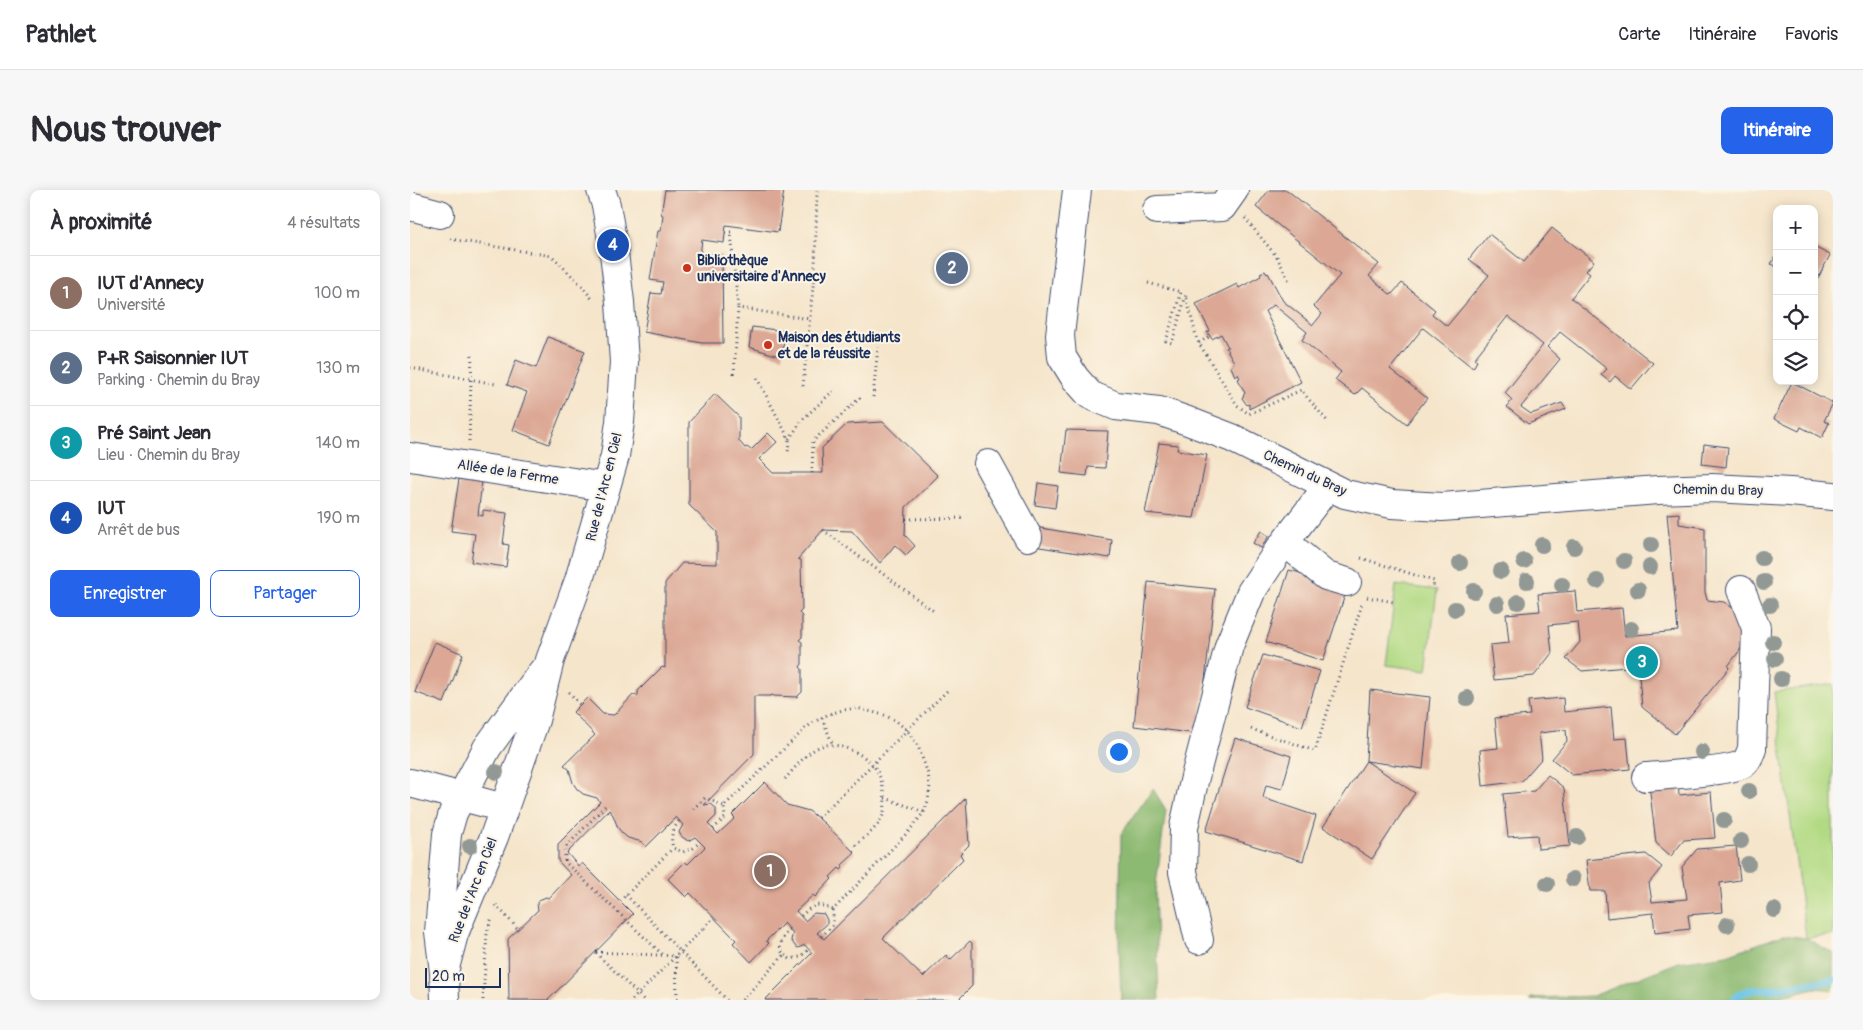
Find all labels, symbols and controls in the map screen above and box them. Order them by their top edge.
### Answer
text: Pathlet [25,20,96,49]
text: Carte [1618,23,1660,46]
text: Itinéraire [1688,23,1756,46]
text: Favoris [1784,23,1838,46]
button: Itinéraire [1721,107,1833,154]
text: Nous trouver [30,108,221,152]
map controls [1773,205,1818,385]
button: + [1773,205,1818,250]
text: À proximité [50,209,153,236]
text: 4 résultats [287,213,360,233]
pin: 4 [597,226,629,264]
pin: 2 [936,249,968,287]
button: − [1773,250,1818,295]
place label: Bibliothèque universitaire d'Annecy [697,252,826,285]
marker: Bibliothèque universitaire d'Annecy [681,262,693,274]
text: IUT d'Annecy [97,271,204,295]
text: 1 [63,283,69,303]
text: 100 m [314,283,360,303]
text: Université [97,295,166,315]
button: locate [1773,295,1818,340]
place label: Maison des étudiants et de la réussite [777,329,901,362]
marker: Maison des étudiants et de la réussite [762,339,774,351]
button: layers [1773,340,1818,385]
text: P+R Saisonnier IUT [97,346,249,370]
text: 2 [62,358,70,378]
text: 130 m [316,358,360,378]
text: Parking · Chemin du Bray [97,370,260,390]
text: Pré Saint Jean [97,421,211,445]
street label: Rue de l'Arc en Ciel [582,431,626,543]
text: 3 [62,433,70,453]
text: 140 m [316,433,360,453]
text: Lieu · Chemin du Bray [97,445,240,465]
street label: Chemin du Bray [1261,446,1349,500]
street label: Allée de la Ferme [456,456,560,488]
street label: Chemin du Bray [1673,481,1763,499]
text: IUT [97,496,125,520]
text: 4 [61,508,71,528]
text: 190 m [317,508,360,528]
text: Arrêt de bus [97,520,180,540]
button: Enregistrer [50,570,200,617]
button: Partager [210,570,360,617]
pin: 3 [1626,643,1658,681]
your location [1106,739,1132,765]
street label: Rue de l'Arc en Ciel [445,835,501,945]
pin: 1 [754,852,786,890]
scale bar [425,965,501,988]
text: 20 m [432,968,465,985]

